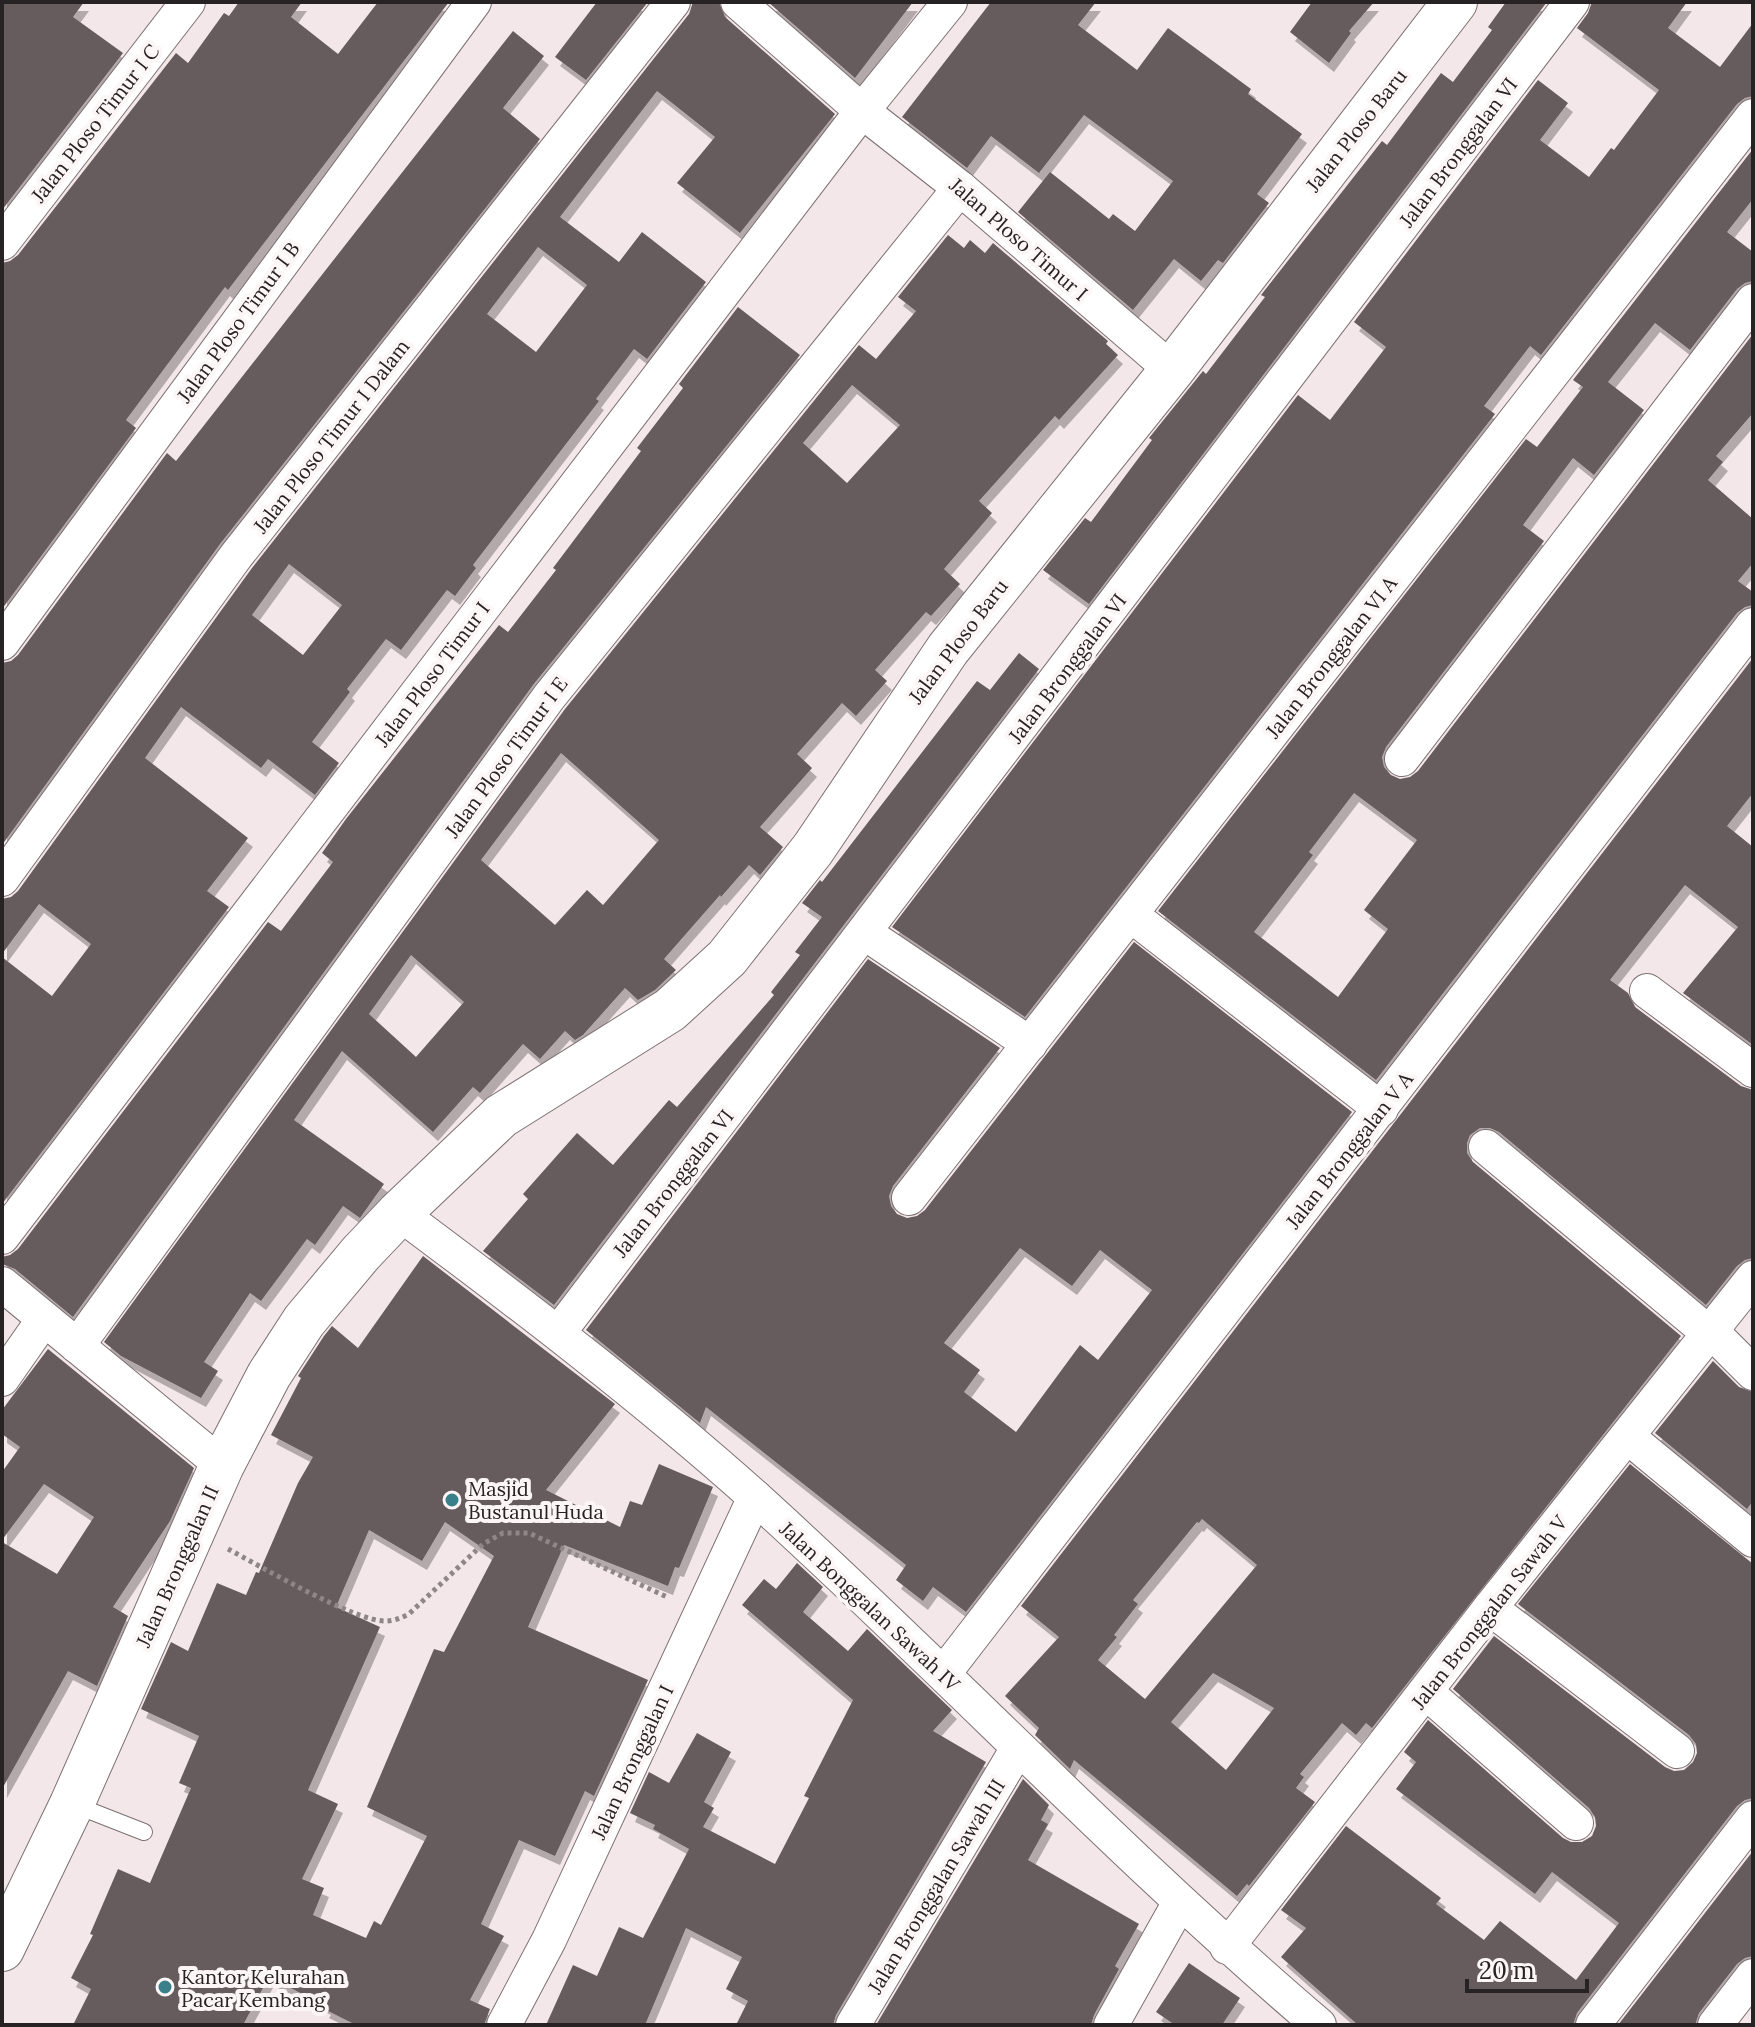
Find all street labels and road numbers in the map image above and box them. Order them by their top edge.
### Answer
street label: Jalan Ploso Timur I C [25,39,165,208]
street label: Jalan Ploso Baru [1300,63,1412,197]
street label: Jalan Bronggalan VI [1393,72,1522,232]
street label: Jalan Ploso Timur I [944,172,1093,306]
street label: Jalan Ploso Timur I B [171,237,305,408]
street label: Jalan Ploso Timur I Dalam [247,334,414,539]
street label: Jalan Bronggalan VI A [1259,571,1402,744]
street label: Jalan Ploso Baru [902,574,1013,709]
street label: Jalan Bronggalan VI [1002,588,1131,748]
street label: Jalan Ploso Timur I [369,597,495,752]
street label: Jalan Ploso Timur I E [439,672,573,843]
street label: Jalan Bronggalan V A [1280,1066,1418,1234]
street label: Jalan Bronggalan VI [607,1104,738,1263]
street label: Jalan Bronggalan II [130,1481,224,1652]
street label: Jalan Bronggalan Sawah V [1405,1510,1573,1715]
street label: Jalan Bonggalan Sawah IV [774,1515,966,1697]
street label: Jalan Bronggalan I [585,1681,679,1844]
street label: Jalan Bronggalan Sawah III [861,1774,1010,1999]

